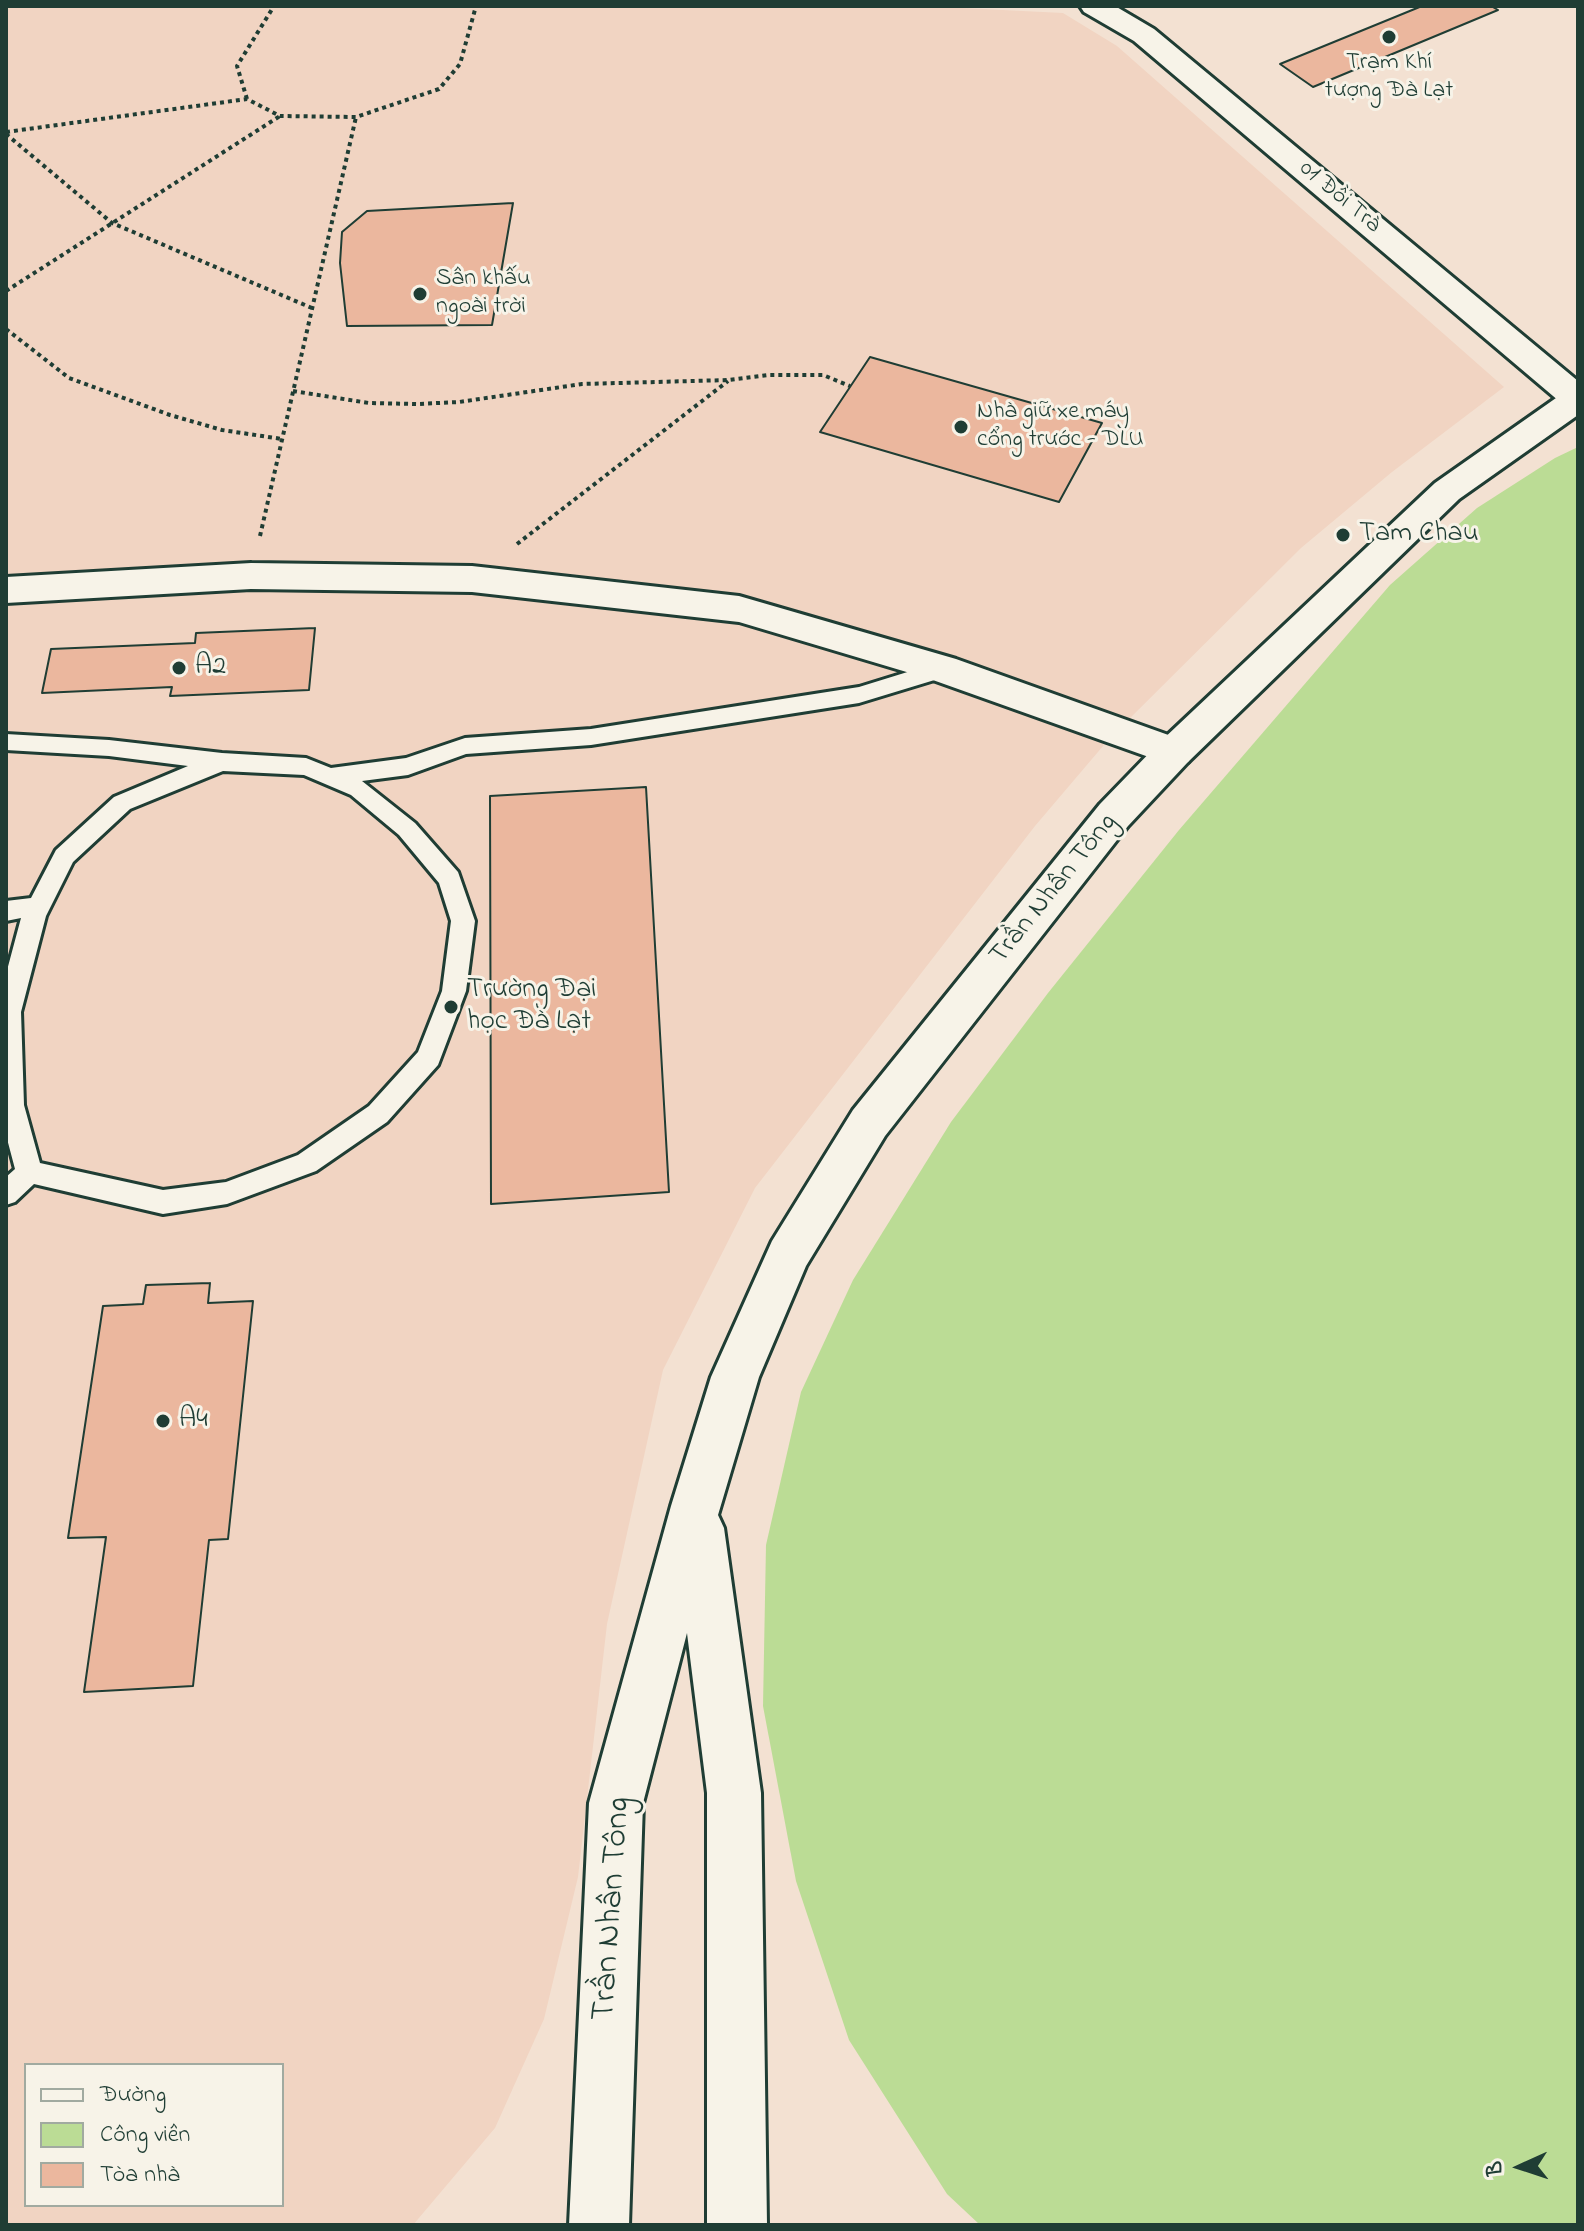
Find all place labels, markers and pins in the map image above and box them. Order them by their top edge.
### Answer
marker: Trạm Khí tượng Đà Lạt [1380,28,1398,46]
place label: Trạm Khí tượng Đà Lạt [1325,50,1453,106]
place label: Sân khấu ngoài trời [436,266,531,322]
marker: Sân khấu ngoài trời [411,285,429,303]
place label: Nhà giữ xe máy cổng trước - DLU [977,399,1144,455]
marker: Nhà giữ xe máy cổng trước - DLU [952,418,970,436]
place label: Tam Chau [1359,518,1479,552]
marker: Tam Chau [1334,526,1352,544]
place label: A2 [195,651,226,685]
marker: A2 [170,659,188,677]
place label: Trường Đại học Đà Lạt [467,974,596,1040]
marker: Trường Đại học Đà Lạt [442,998,460,1016]
place label: A4 [179,1404,208,1438]
marker: A4 [154,1412,172,1430]

